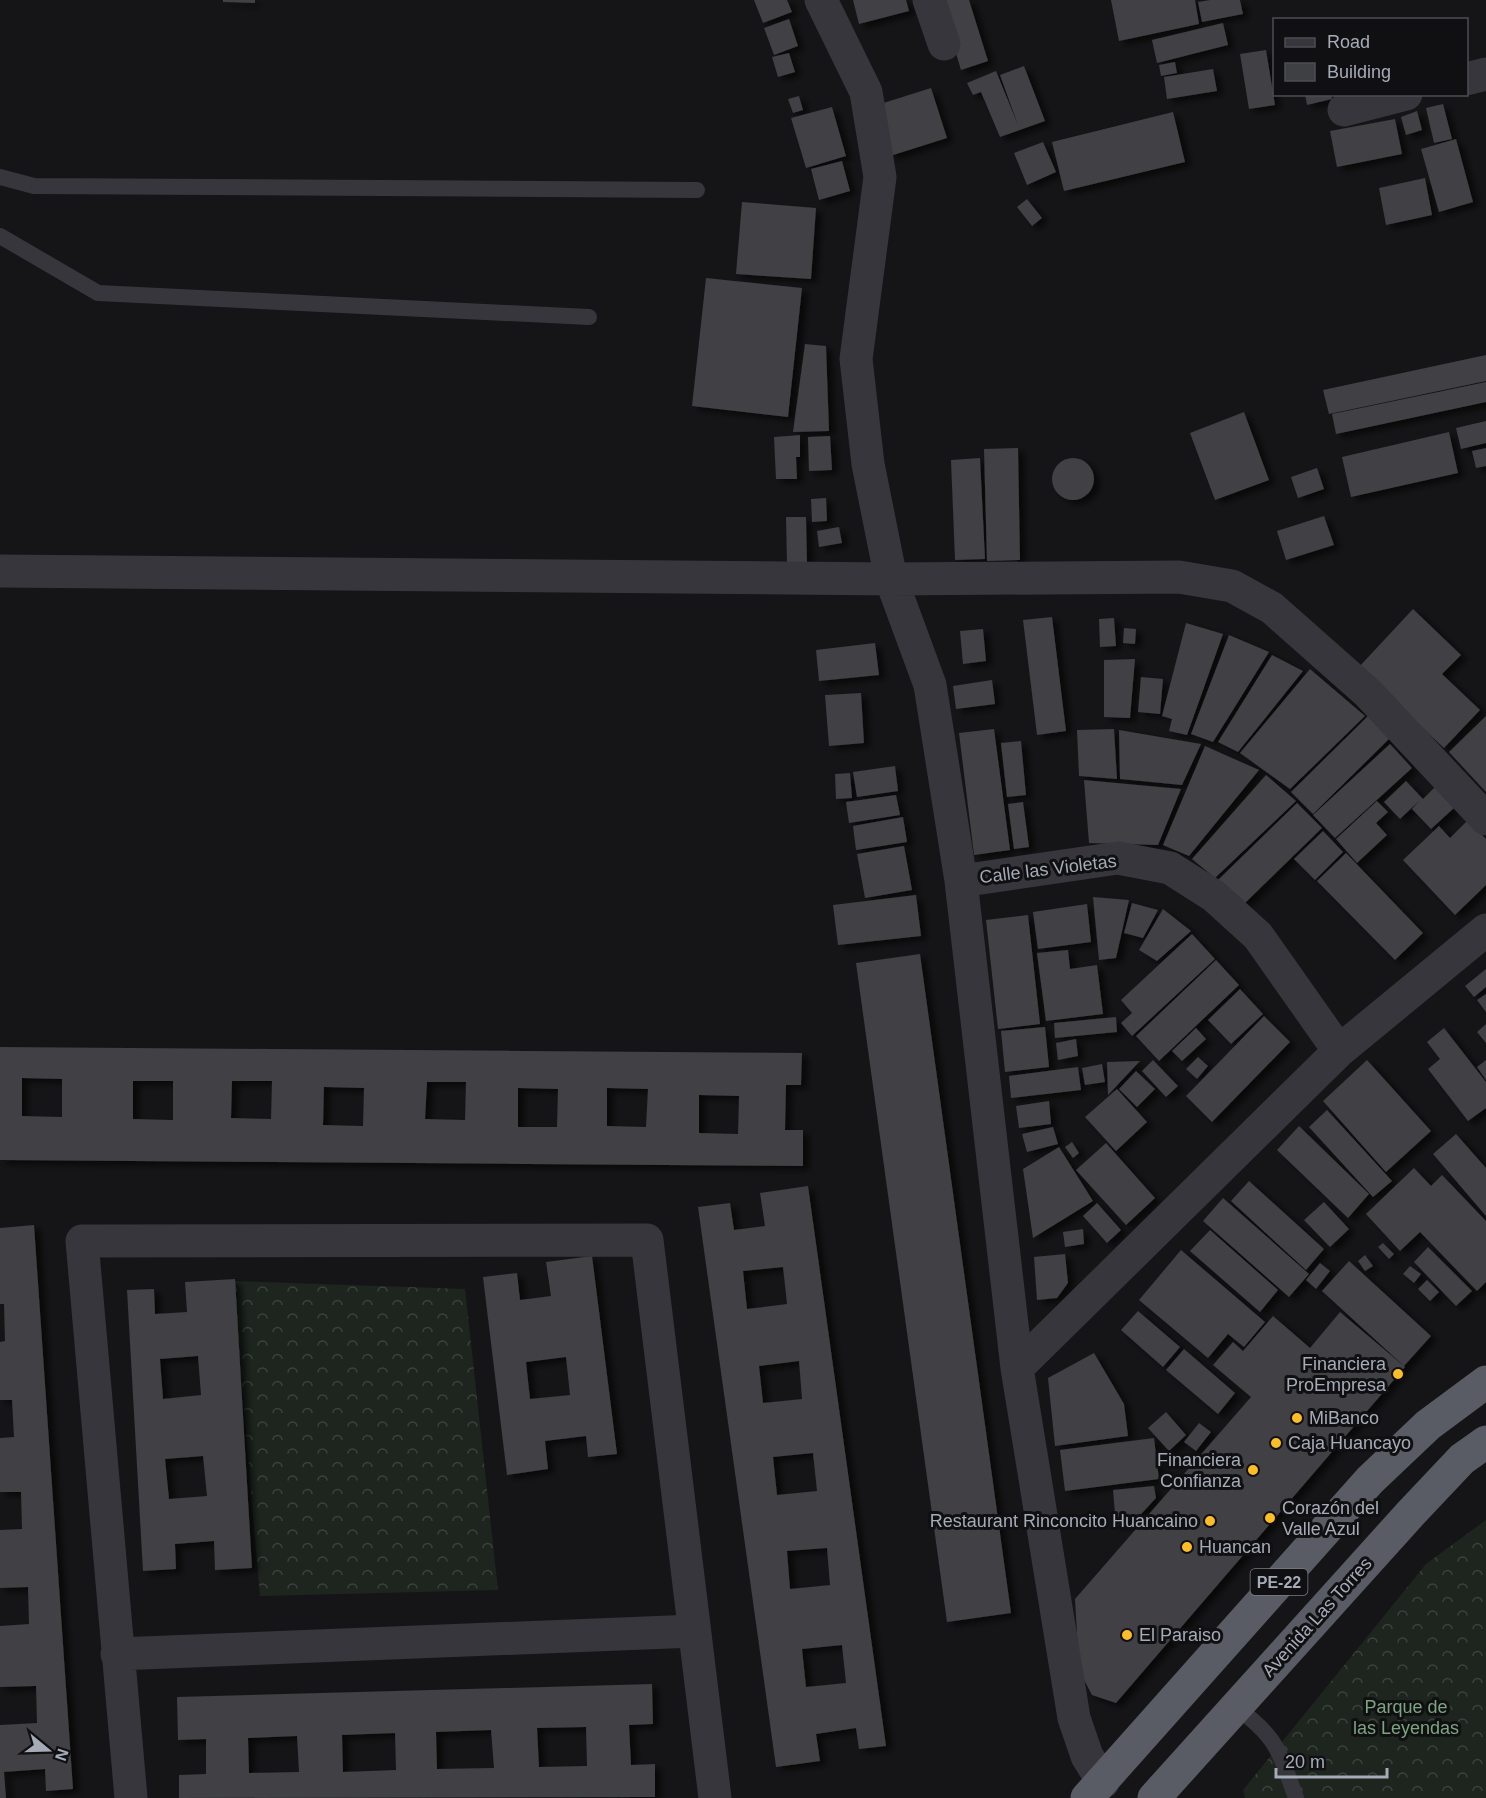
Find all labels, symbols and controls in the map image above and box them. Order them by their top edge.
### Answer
legend [1273,18,1468,96]
text: Road [1327,32,1370,52]
text: Building [1327,62,1391,82]
street label: Calle las Violetas [978,851,1118,887]
place label: Financiera ProEmpresa [1286,1354,1387,1395]
marker: Financiera ProEmpresa [1391,1367,1405,1381]
place label: MiBanco [1309,1408,1379,1428]
marker: MiBanco [1290,1411,1304,1425]
place label: Caja Huancayo [1288,1433,1411,1453]
marker: Caja Huancayo [1269,1436,1283,1450]
place label: Financiera Confianza [1157,1450,1242,1491]
marker: Financiera Confianza [1246,1463,1260,1477]
place label: Corazón del Valle Azul [1282,1498,1379,1539]
place label: Restaurant Rinconcito Huancaino [930,1511,1198,1531]
marker: Corazón del Valle Azul [1263,1511,1277,1525]
marker: Restaurant Rinconcito Huancaino [1203,1514,1217,1528]
place label: Huancan [1199,1537,1271,1557]
marker: Huancan [1180,1540,1194,1554]
street label: Avenida Las Torres [1258,1553,1376,1681]
road number: PE-22 [1250,1569,1308,1595]
place label: El Paraiso [1139,1625,1221,1645]
marker: El Paraiso [1120,1628,1134,1642]
park label: Parque de las Leyendas [1353,1697,1459,1738]
north arrow [18,1720,78,1780]
scale bar [1276,1741,1387,1779]
text: N [52,1746,72,1763]
text: 20 m [1285,1752,1325,1772]

